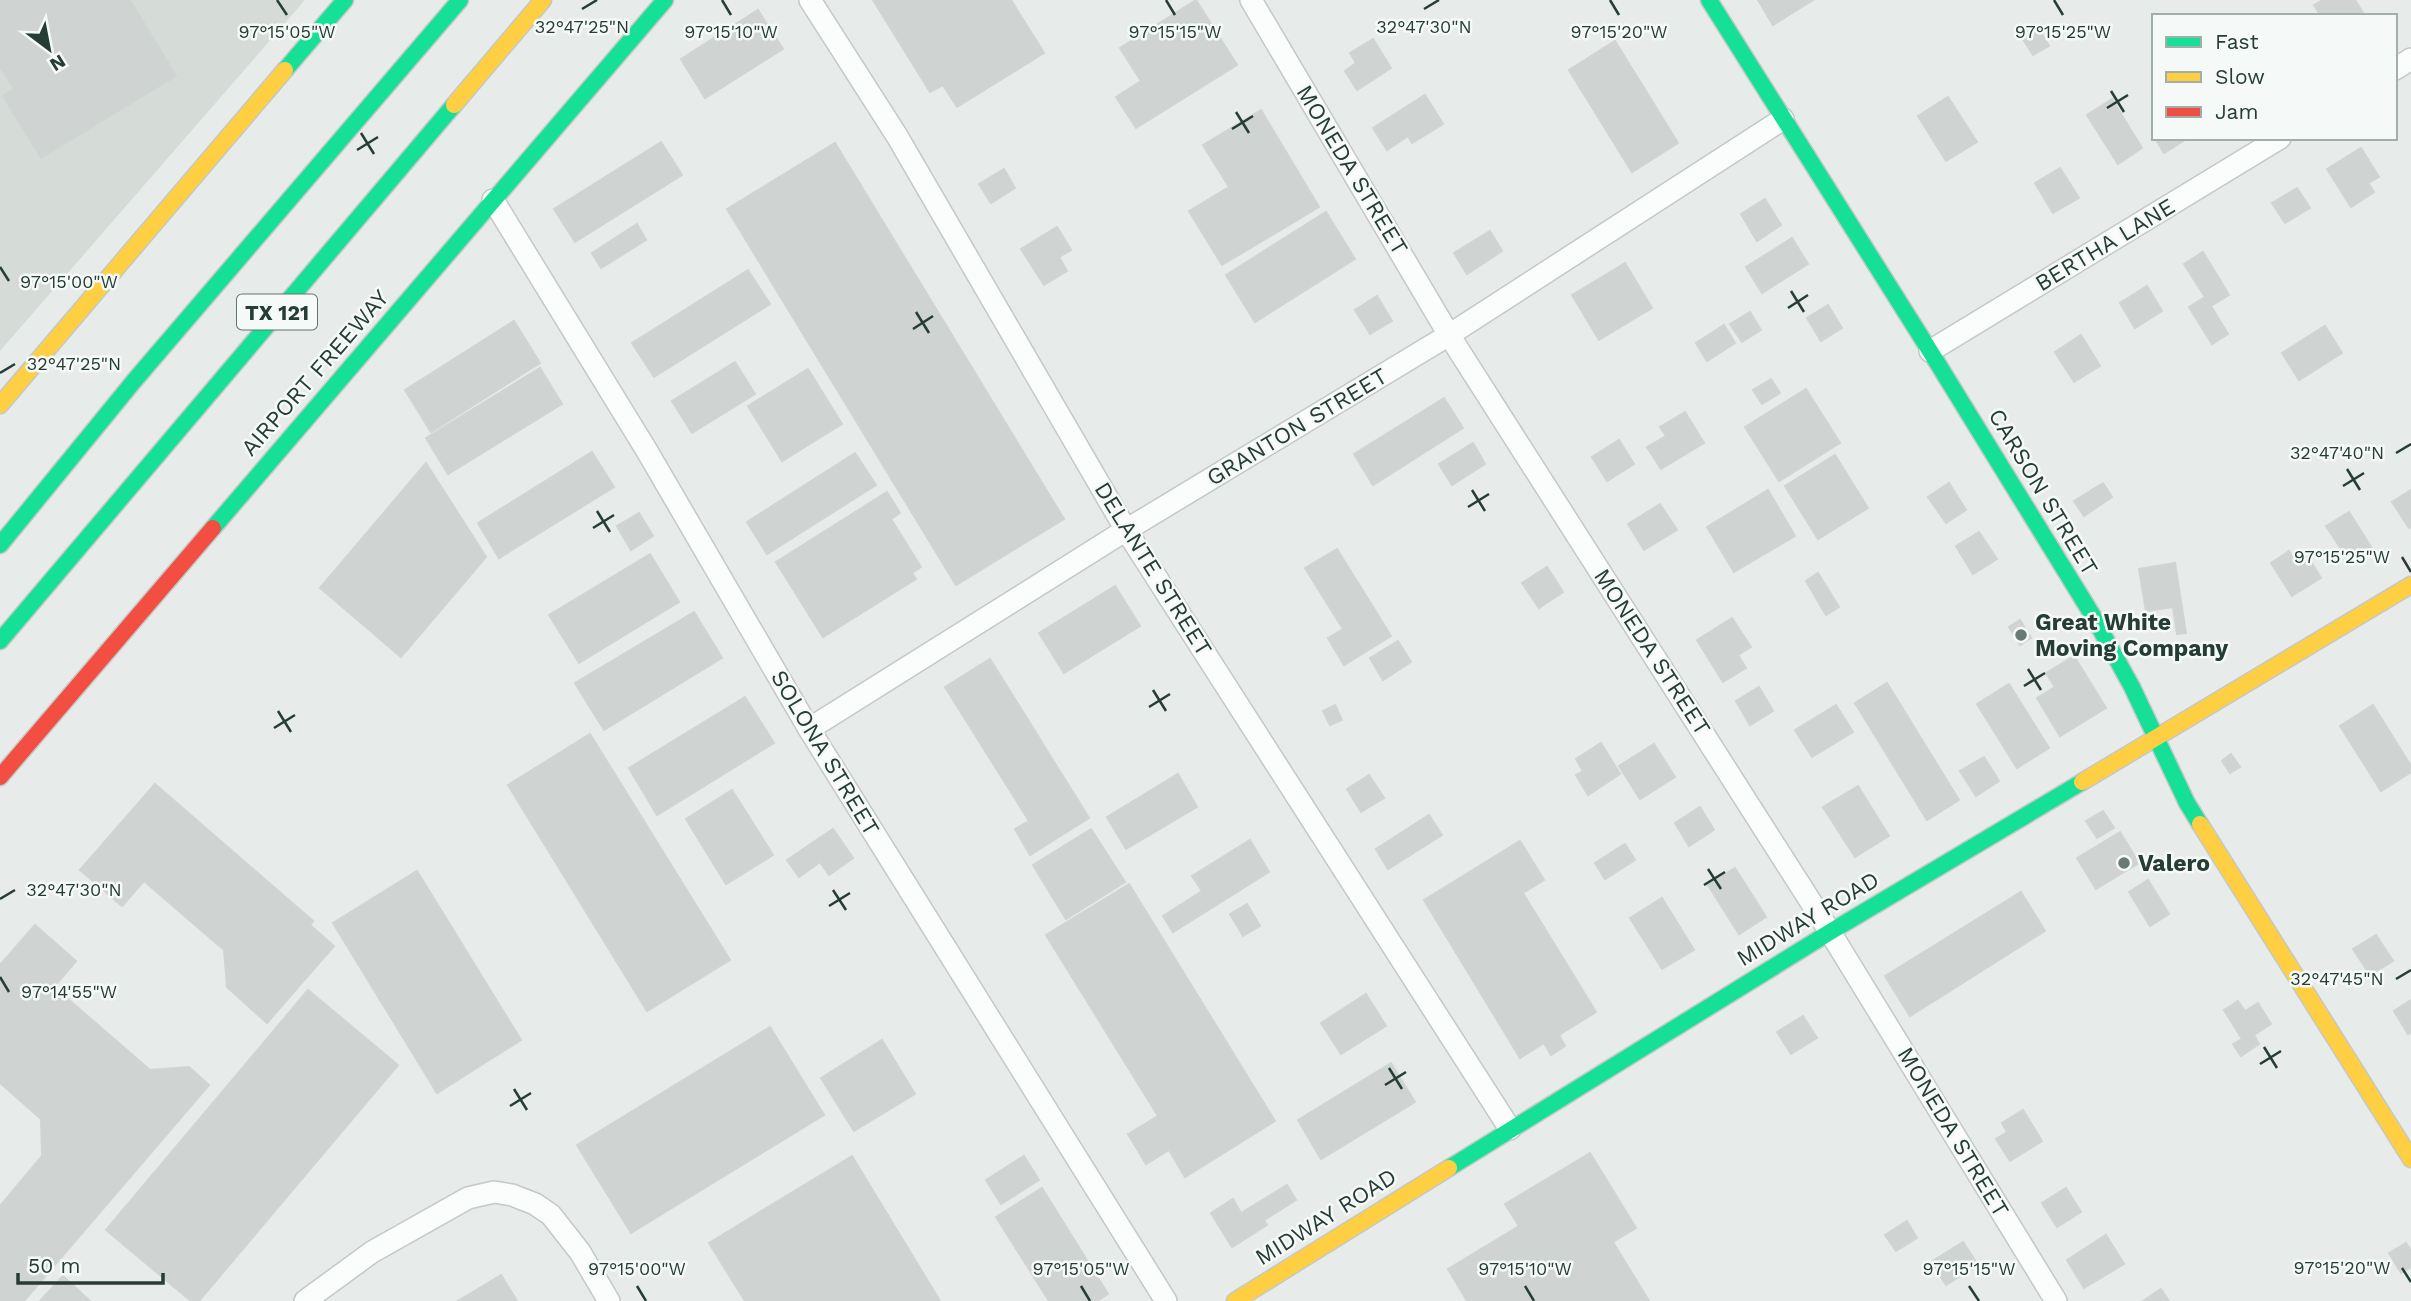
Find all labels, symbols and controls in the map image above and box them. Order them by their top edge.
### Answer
north arrow [14,14,84,84]
legend [2152,14,2397,140]
text: 32°47'25"N [535,16,629,37]
text: 32°47'30"N [1376,16,1472,37]
text: 97°15'05"W [238,21,336,42]
text: 97°15'10"W [684,21,778,42]
text: 97°15'15"W [1129,21,1221,42]
text: 97°15'20"W [1570,21,1668,42]
text: 97°15'25"W [2015,21,2111,42]
text: Fast [2215,29,2259,54]
text: N [46,50,70,76]
text: Slow [2215,64,2265,89]
street label: MONEDA STREET [1291,80,1413,260]
text: Jam [2215,99,2258,124]
street label: BERTHA LANE [2030,193,2180,297]
text: 97°15'00"W [20,271,118,292]
street label: AIRPORT FREEWAY [236,284,394,462]
road number: TX 121 [237,294,317,330]
text: 32°47'25"N [27,353,121,374]
street label: GRANTON STREET [1202,362,1392,492]
street label: CARSON STREET [1983,404,2103,580]
text: 32°47'40"N [2290,442,2384,463]
street label: DELANTE STREET [1089,477,1217,661]
text: 97°15'25"W [2294,546,2390,567]
street label: MONEDA STREET [1588,564,1716,740]
place label: Great White Moving Company [2035,609,2228,662]
marker: Great White Moving Company [2013,627,2029,643]
street label: SOLONA STREET [765,666,885,841]
place label: Valero [2138,850,2210,877]
marker: Valero [2116,855,2132,871]
street label: MIDWAY ROAD [1732,866,1884,972]
text: 32°47'30"N [26,879,122,900]
text: 32°47'45"N [2290,968,2384,989]
text: 97°14'55"W [21,981,117,1002]
street label: MONEDA STREET [1892,1042,2014,1222]
street label: MIDWAY ROAD [1250,1163,1402,1271]
scale bar [18,1242,163,1286]
text: 50 m [28,1253,80,1278]
text: 97°15'20"W [2293,1257,2391,1278]
text: 97°15'00"W [588,1258,686,1279]
text: 97°15'05"W [1032,1258,1130,1279]
text: 97°15'10"W [1478,1258,1572,1279]
text: 97°15'15"W [1923,1258,2015,1279]

